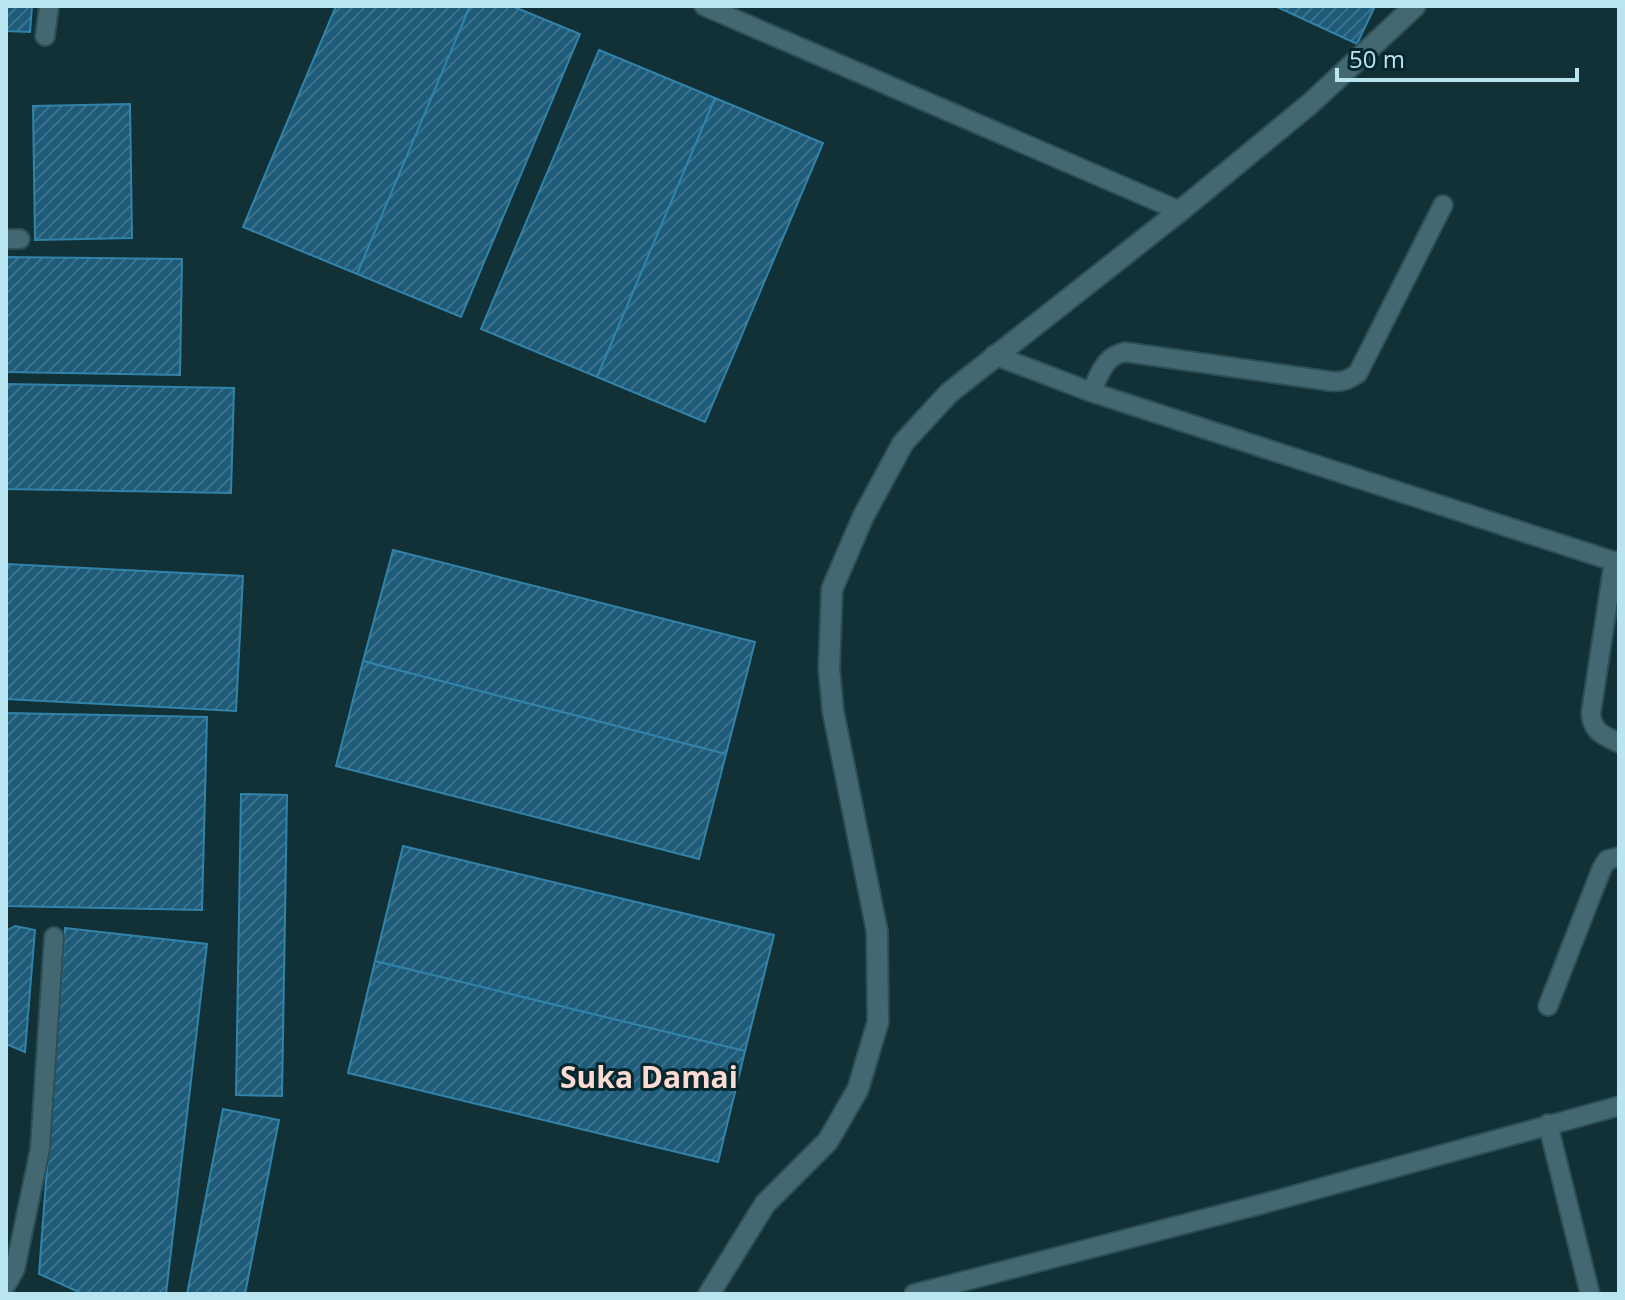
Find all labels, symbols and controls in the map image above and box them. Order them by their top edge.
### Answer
scale bar [1337,32,1577,82]
text: 50 m [1349,42,1405,75]
district label: Suka Damai [560,1056,738,1097]

